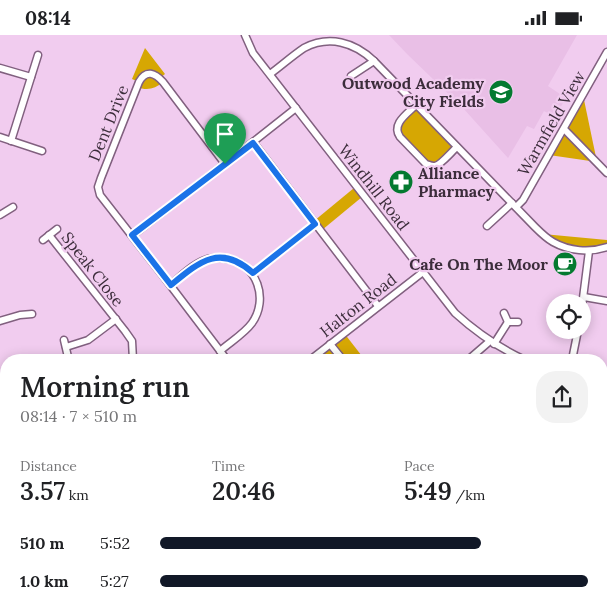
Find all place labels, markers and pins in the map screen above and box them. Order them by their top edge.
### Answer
place label: Outwood Academy City Fields [342,73,484,111]
school or university icon: Outwood Academy City Fields [488,79,514,105]
pin [204,113,246,164]
place label: Alliance Pharmacy [418,163,495,201]
pharmacy icon: Alliance Pharmacy [388,169,414,195]
cafe icon: Cafe On The Moor [552,251,578,277]
place label: Cafe On The Moor [409,254,548,274]

